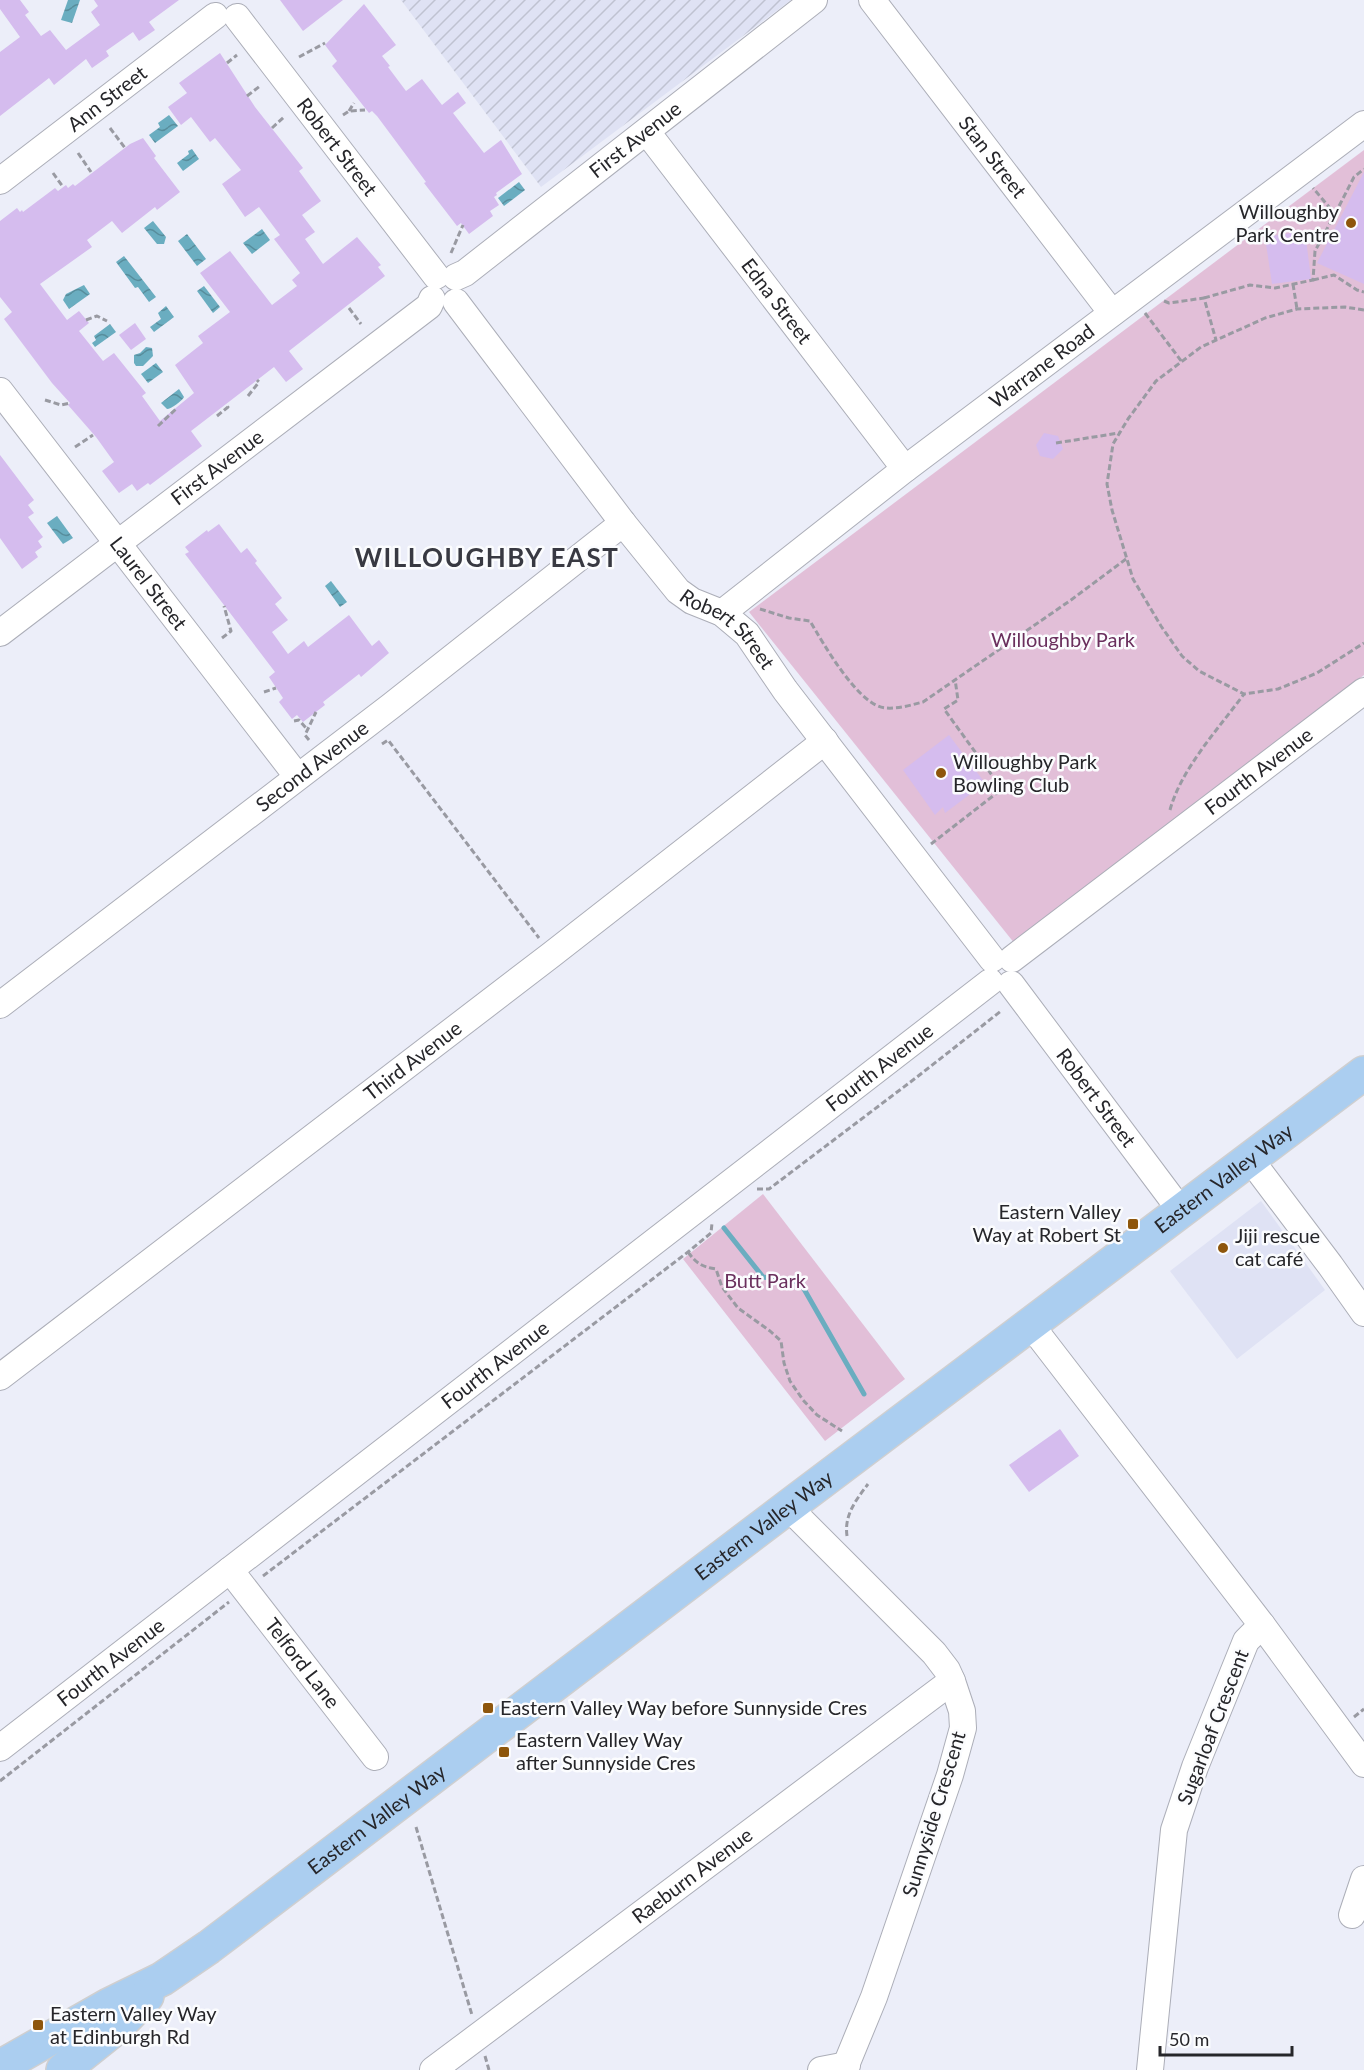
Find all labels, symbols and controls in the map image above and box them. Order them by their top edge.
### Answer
street label: Ann Street [62,60,151,136]
street label: Robert Street [292,93,383,200]
street label: First Avenue [584,96,685,182]
street label: Stan Street [954,111,1032,202]
place label: Willoughby Park Centre [1235,199,1340,246]
marker: Willoughby Park Centre [1344,216,1358,230]
street label: Edna Street [737,253,818,348]
street label: Warrane Road [984,318,1098,413]
street label: First Avenue [166,424,267,510]
street label: Laurel Street [106,531,193,634]
district label: WILLOUGHBY EAST [355,541,619,573]
street label: Robert Street [676,583,780,673]
park label: Willoughby Park [991,627,1136,651]
street label: Second Avenue [251,715,373,816]
street label: Fourth Avenue [1199,722,1317,819]
place label: Willoughby Park Bowling Club [953,749,1098,796]
marker: Willoughby Park Bowling Club [934,766,948,780]
street label: Third Avenue [359,1015,466,1105]
street label: Fourth Avenue [820,1018,937,1116]
street label: Robert Street [1052,1043,1142,1151]
street label: Eastern Valley Way [1149,1118,1297,1238]
place label: Eastern Valley Way at Robert St [973,1199,1122,1246]
marker: Eastern Valley Way at Robert St [1126,1217,1140,1231]
place label: Jiji rescue cat café [1235,1223,1320,1270]
marker: Jiji rescue cat café [1216,1241,1230,1255]
park label: Butt Park [724,1268,807,1292]
street label: Fourth Avenue [436,1315,553,1413]
street label: Eastern Valley Way [689,1464,837,1585]
street label: Fourth Avenue [52,1612,169,1711]
street label: Telford Lane [261,1613,346,1713]
street label: Sugarloaf Crescent [1171,1646,1253,1808]
place label: Eastern Valley Way before Sunnyside Cres [500,1695,867,1719]
marker: Eastern Valley Way before Sunnyside Cres [481,1701,495,1715]
place label: Eastern Valley Way after Sunnyside Cres [516,1727,696,1774]
street label: Sunnyside Crescent [896,1728,970,1899]
marker: Eastern Valley Way after Sunnyside Cres [497,1745,511,1759]
street label: Eastern Valley Way [303,1758,450,1879]
street label: Raeburn Avenue [627,1822,757,1928]
place label: Eastern Valley Way at Edinburgh Rd [50,2001,217,2048]
marker: Eastern Valley Way at Edinburgh Rd [31,2018,45,2032]
scale bar [1160,2019,1292,2057]
text: 50 m [1169,2028,1209,2050]

